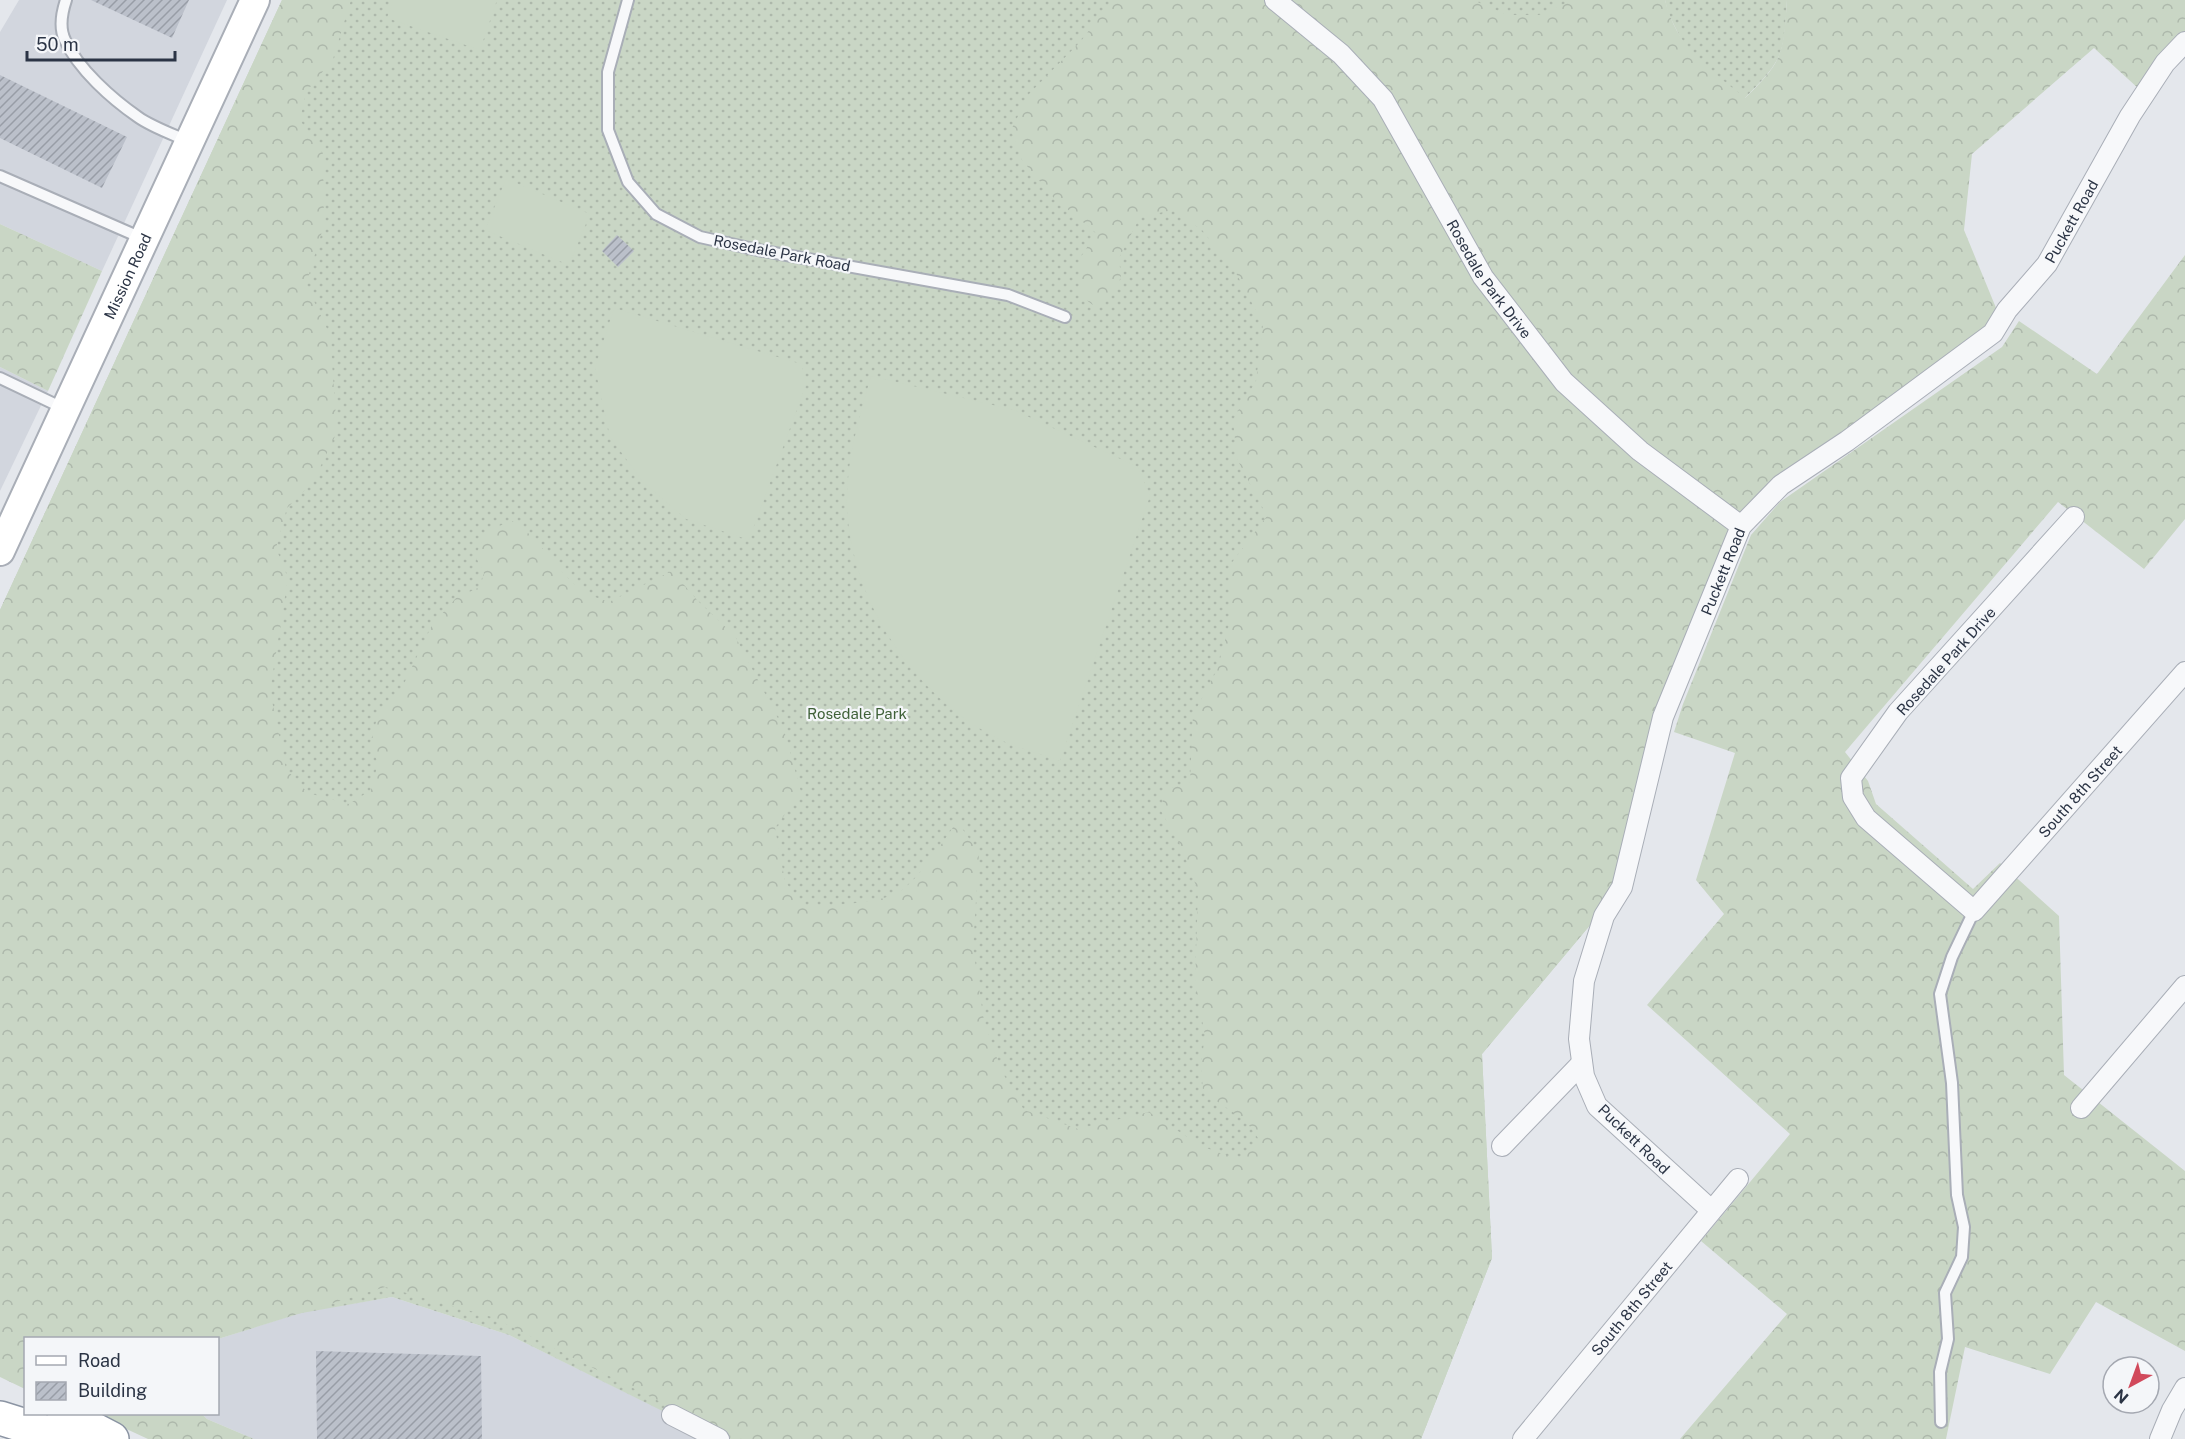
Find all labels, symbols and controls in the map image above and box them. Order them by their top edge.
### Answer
scale bar [27,24,176,62]
text: 50 m [36,34,79,55]
street label: Puckett Road [2041,177,2101,266]
street label: Rosedale Park Drive [1444,216,1535,341]
street label: Mission Road [100,231,154,321]
street label: Rosedale Park Road [712,231,852,275]
street label: Puckett Road [1697,525,1748,617]
street label: Rosedale Park Drive [1893,604,1999,718]
park label: Rosedale Park [807,705,907,722]
street label: South 8th Street [2035,741,2125,841]
street label: Puckett Road [1595,1101,1673,1177]
street label: South 8th Street [1587,1257,1675,1359]
legend [24,1337,219,1415]
text: Road [78,1350,121,1371]
north arrow [2101,1355,2161,1415]
text: Building [78,1380,147,1401]
text: N [2111,1385,2132,1407]

